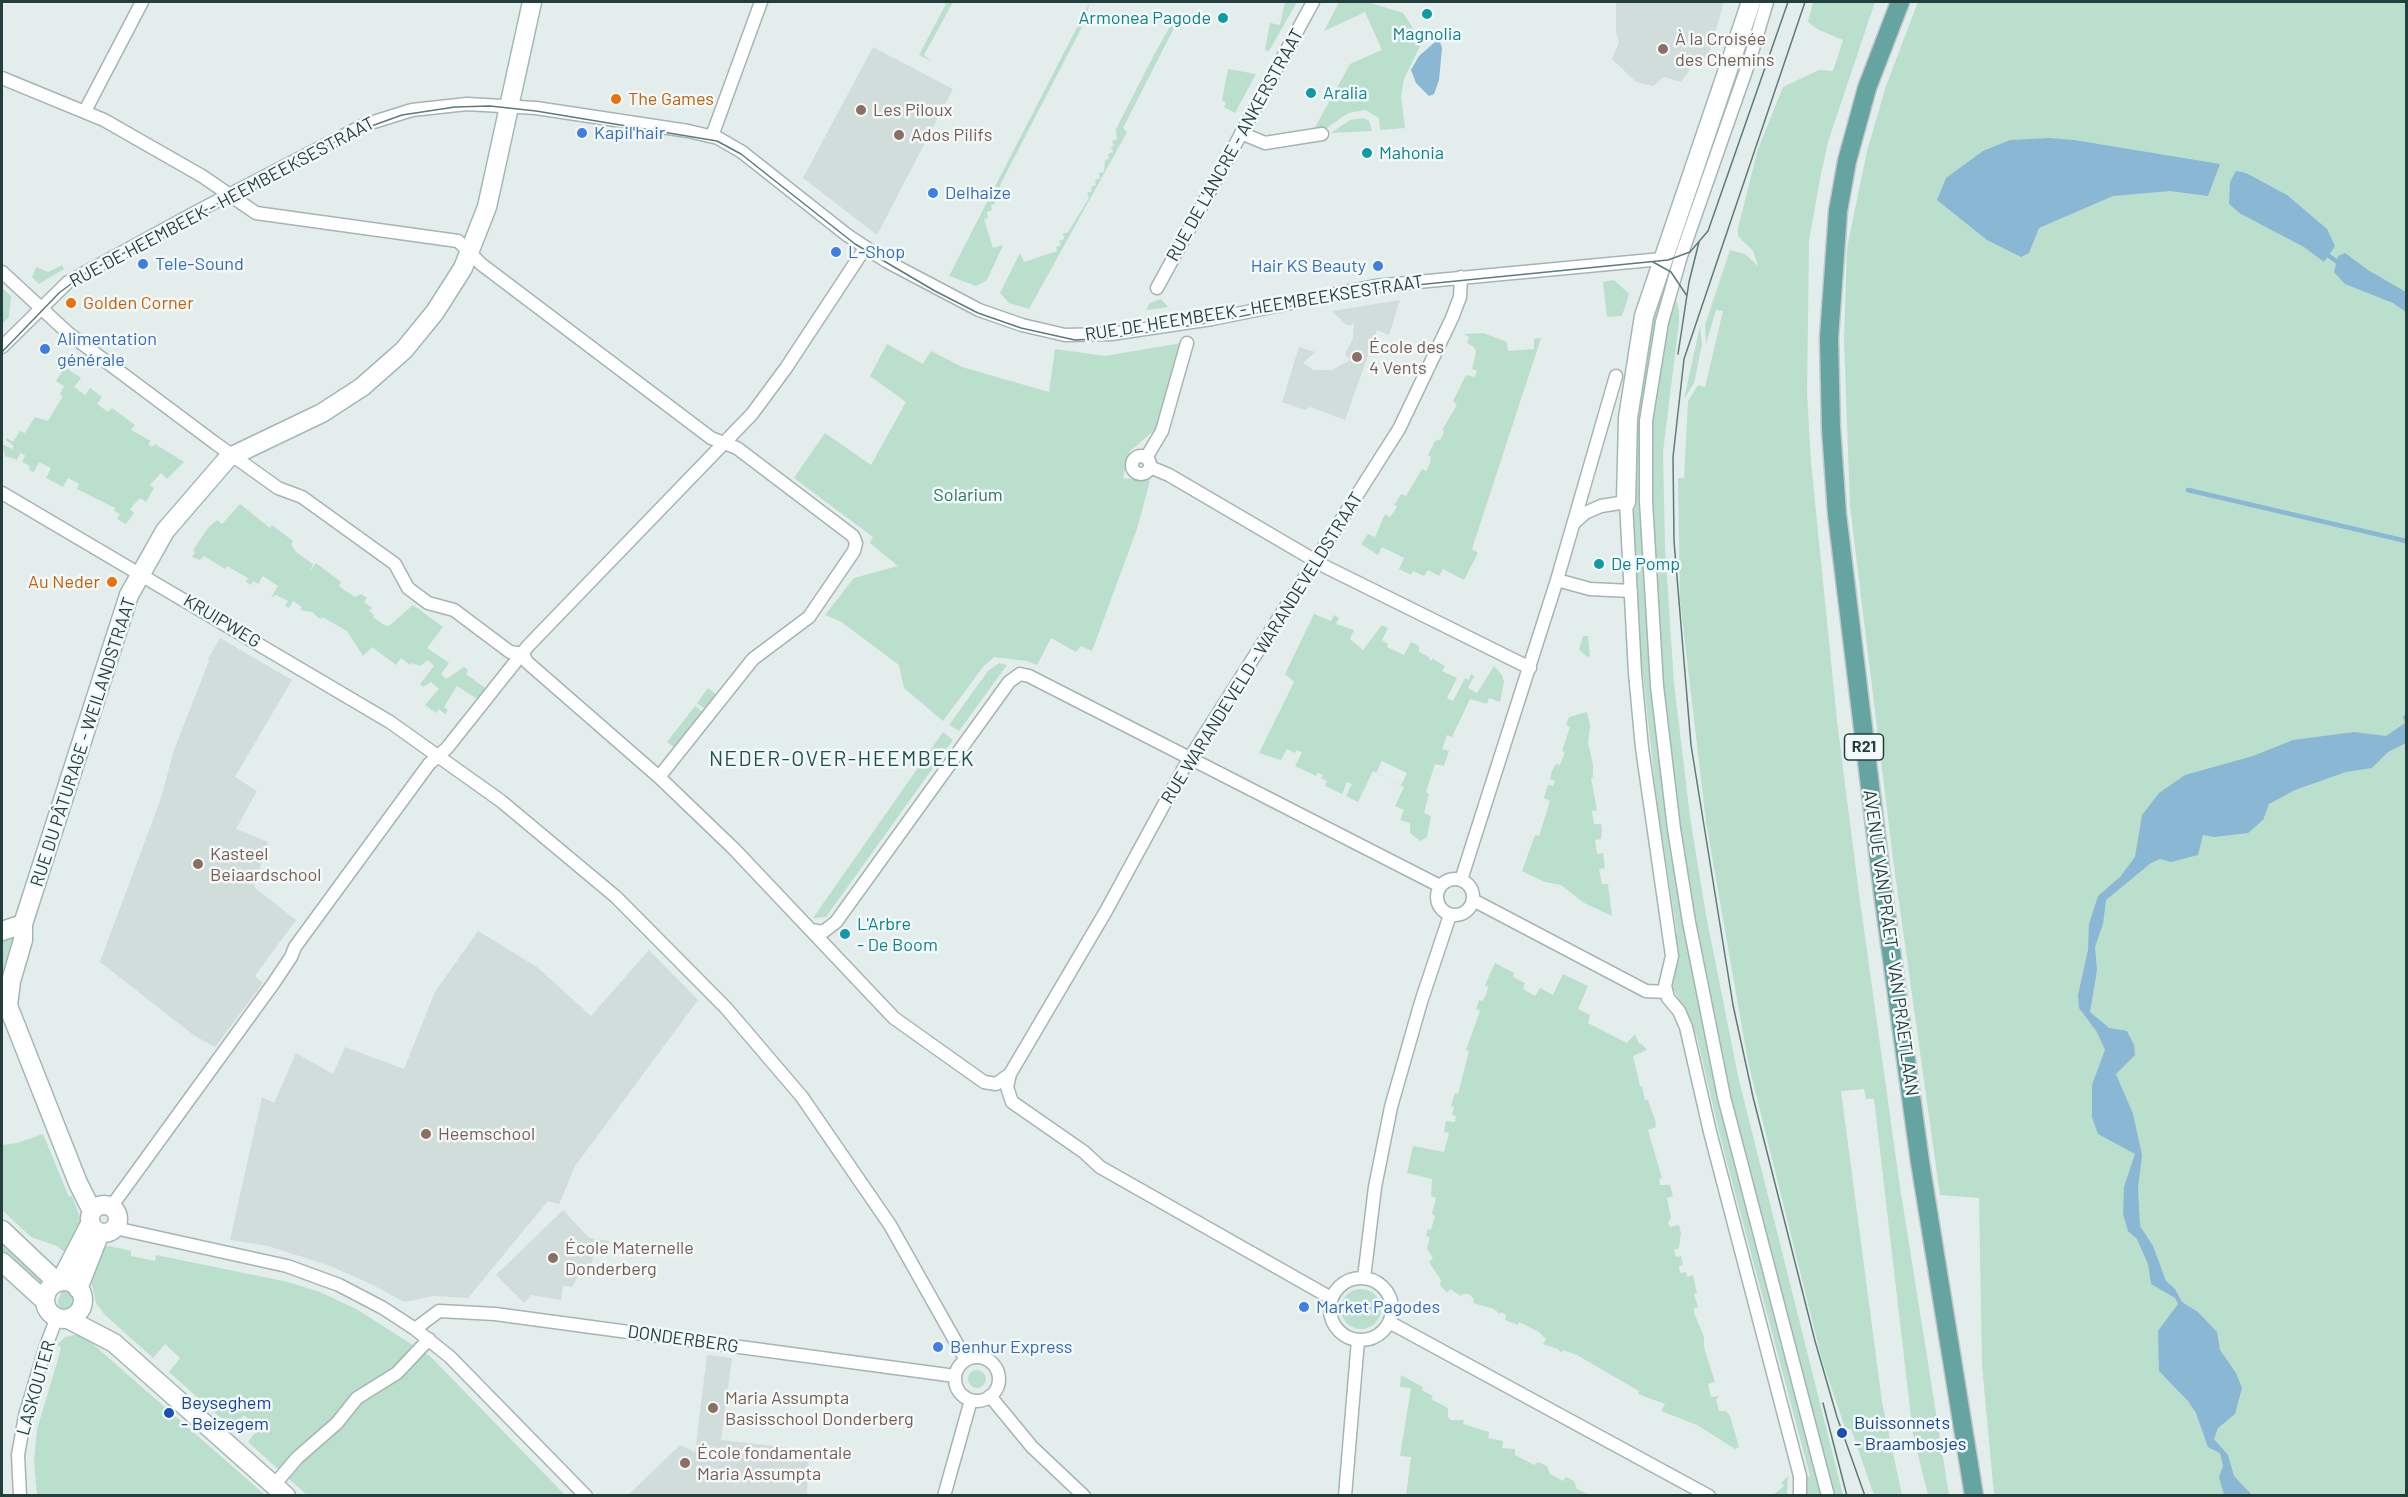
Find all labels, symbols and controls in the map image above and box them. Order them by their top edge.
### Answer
place label: Armonea Pagode [1078,7,1211,29]
marker: Magnolia [1420,7,1434,21]
marker: Armonea Pagode [1216,11,1230,25]
place label: Magnolia [1392,23,1462,45]
street label: RUE DE L'ANCRE - ANKERSTRAAT [1162,25,1308,265]
place label: À la Croisée des Chemins [1675,28,1774,70]
marker: À la Croisée des Chemins [1656,42,1670,56]
place label: Aralia [1323,82,1368,104]
marker: Aralia [1304,86,1318,100]
place label: The Games [628,88,714,110]
marker: The Games [609,92,623,106]
place label: Les Piloux [873,99,952,121]
marker: Les Piloux [854,103,868,117]
street label: RUE DE HEEMBEEK - HEEMBEEKSESTRAAT [66,112,378,292]
place label: Kapil'hair [594,122,665,144]
place label: Ados Pilifs [911,124,992,146]
marker: Kapil'hair [575,126,589,140]
marker: Ados Pilifs [892,128,906,142]
place label: Mahonia [1379,142,1444,164]
marker: Mahonia [1360,146,1374,160]
place label: Delhaize [945,182,1011,204]
marker: Delhaize [926,186,940,200]
place label: L-Shop [848,241,905,263]
marker: L-Shop [829,245,843,259]
place label: Tele-Sound [155,253,244,275]
place label: Hair KS Beauty [1251,255,1366,277]
marker: Tele-Sound [136,257,150,271]
marker: Hair KS Beauty [1371,259,1385,273]
street label: RUE DE HEEMBEEK - HEEMBEEKSESTRAAT [1083,271,1425,345]
place label: Golden Corner [83,292,194,314]
marker: Golden Corner [64,296,78,310]
place label: Alimentation générale [57,328,157,370]
place label: École des 4 Vents [1369,336,1444,378]
marker: Alimentation générale [38,342,52,356]
marker: École des 4 Vents [1350,350,1364,364]
park label: Solarium [933,484,1003,506]
street label: RUE WARANDEVELD - WARANDEVELDSTRAAT [1157,488,1367,808]
place label: De Pomp [1611,553,1680,575]
marker: De Pomp [1592,557,1606,571]
place label: Au Neder [28,571,100,593]
marker: Au Neder [105,575,119,589]
street label: KRUIPWEG [179,590,265,652]
street label: RUE DU PÂTURAGE - WEILANDSTRAAT [26,595,140,889]
road number: R21 [1844,734,1884,760]
district label: NEDER-OVER-HEEMBEEK [709,746,975,772]
street label: AVENUE VAN PRAET - VAN PRAETLAAN [1859,789,1923,1097]
place label: Kasteel Beiaardschool [210,843,322,886]
marker: Kasteel Beiaardschool [191,857,205,871]
place label: L'Arbre - De Boom [857,913,938,956]
marker: L'Arbre - De Boom [838,927,852,941]
place label: Heemschool [438,1123,535,1145]
marker: Heemschool [419,1127,433,1141]
place label: École Maternelle Donderberg [565,1237,694,1280]
marker: École Maternelle Donderberg [546,1251,560,1265]
place label: Market Pagodes [1316,1296,1440,1318]
marker: Market Pagodes [1297,1300,1311,1314]
street label: DONDERBERG [626,1321,740,1357]
place label: Benhur Express [950,1336,1072,1358]
street label: LASKOUTER [12,1338,60,1438]
marker: Benhur Express [931,1340,945,1354]
place label: Maria Assumpta Basisschool Donderberg [725,1387,914,1430]
place label: Beyseghem - Beizegem [181,1392,271,1434]
marker: Maria Assumpta Basisschool Donderberg [706,1401,720,1415]
marker: Beyseghem - Beizegem [162,1406,176,1420]
place label: Buissonnets - Braambosjes [1854,1412,1966,1454]
marker: Buissonnets - Braambosjes [1835,1426,1849,1440]
place label: École fondamentale Maria Assumpta [697,1442,852,1484]
marker: École fondamentale Maria Assumpta [678,1456,692,1470]

